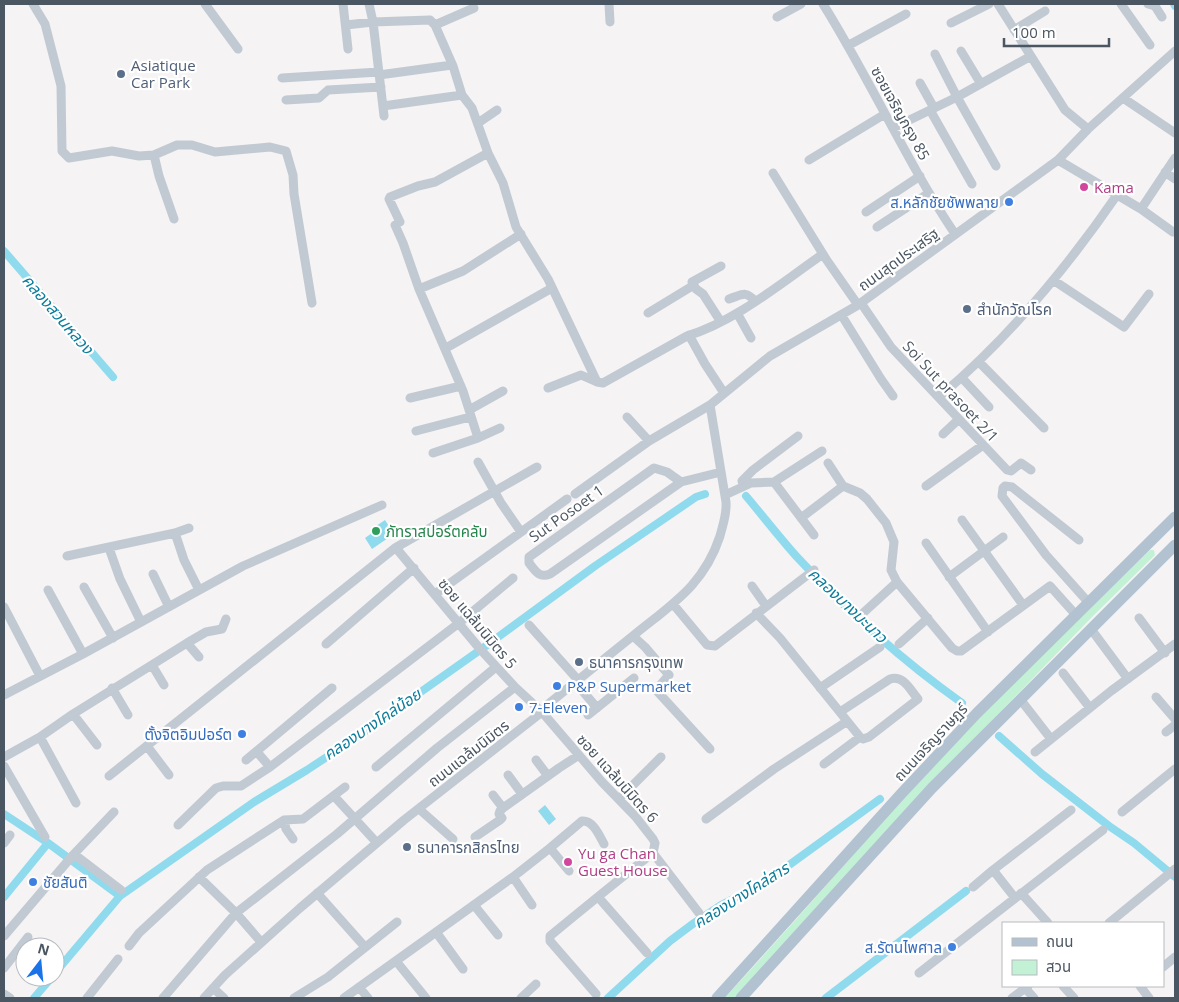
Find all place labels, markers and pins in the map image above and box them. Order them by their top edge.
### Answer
place label: Asiatique Car Park [131,55,196,92]
marker: Asiatique Car Park [115,68,127,80]
place label: Kama [1094,177,1134,197]
marker: Kama [1078,181,1090,193]
place label: ส.หลักชัยซัพพลาย [890,192,999,212]
marker: ส.หลักชัยซัพพลาย [1003,196,1015,208]
place label: สำนักวัณโรค [977,299,1052,319]
marker: สำนักวัณโรค [961,303,973,315]
place label: ภัทราสปอร์ตคลับ [386,521,488,541]
marker: ภัทราสปอร์ตคลับ [370,525,382,537]
place label: ธนาคารกรุงเทพ [589,652,683,672]
marker: ธนาคารกรุงเทพ [573,656,585,668]
place label: P&P Supermarket [567,676,691,696]
marker: P&P Supermarket [551,680,563,692]
place label: 7-Eleven [529,697,588,717]
marker: 7-Eleven [513,701,525,713]
place label: ตั้งจิตอิมปอร์ต [145,724,232,744]
marker: ตั้งจิตอิมปอร์ต [236,728,248,740]
place label: ธนาคารกสิกรไทย [417,837,520,857]
marker: ธนาคารกสิกรไทย [401,841,413,853]
place label: Yu ga Chan Guest House [578,843,668,880]
marker: Yu ga Chan Guest House [562,856,574,868]
place label: ชัยสันติ [43,872,87,892]
marker: ชัยสันติ [27,876,39,888]
place label: ส.รัตนไพศาล [865,937,942,957]
marker: ส.รัตนไพศาล [946,941,958,953]

